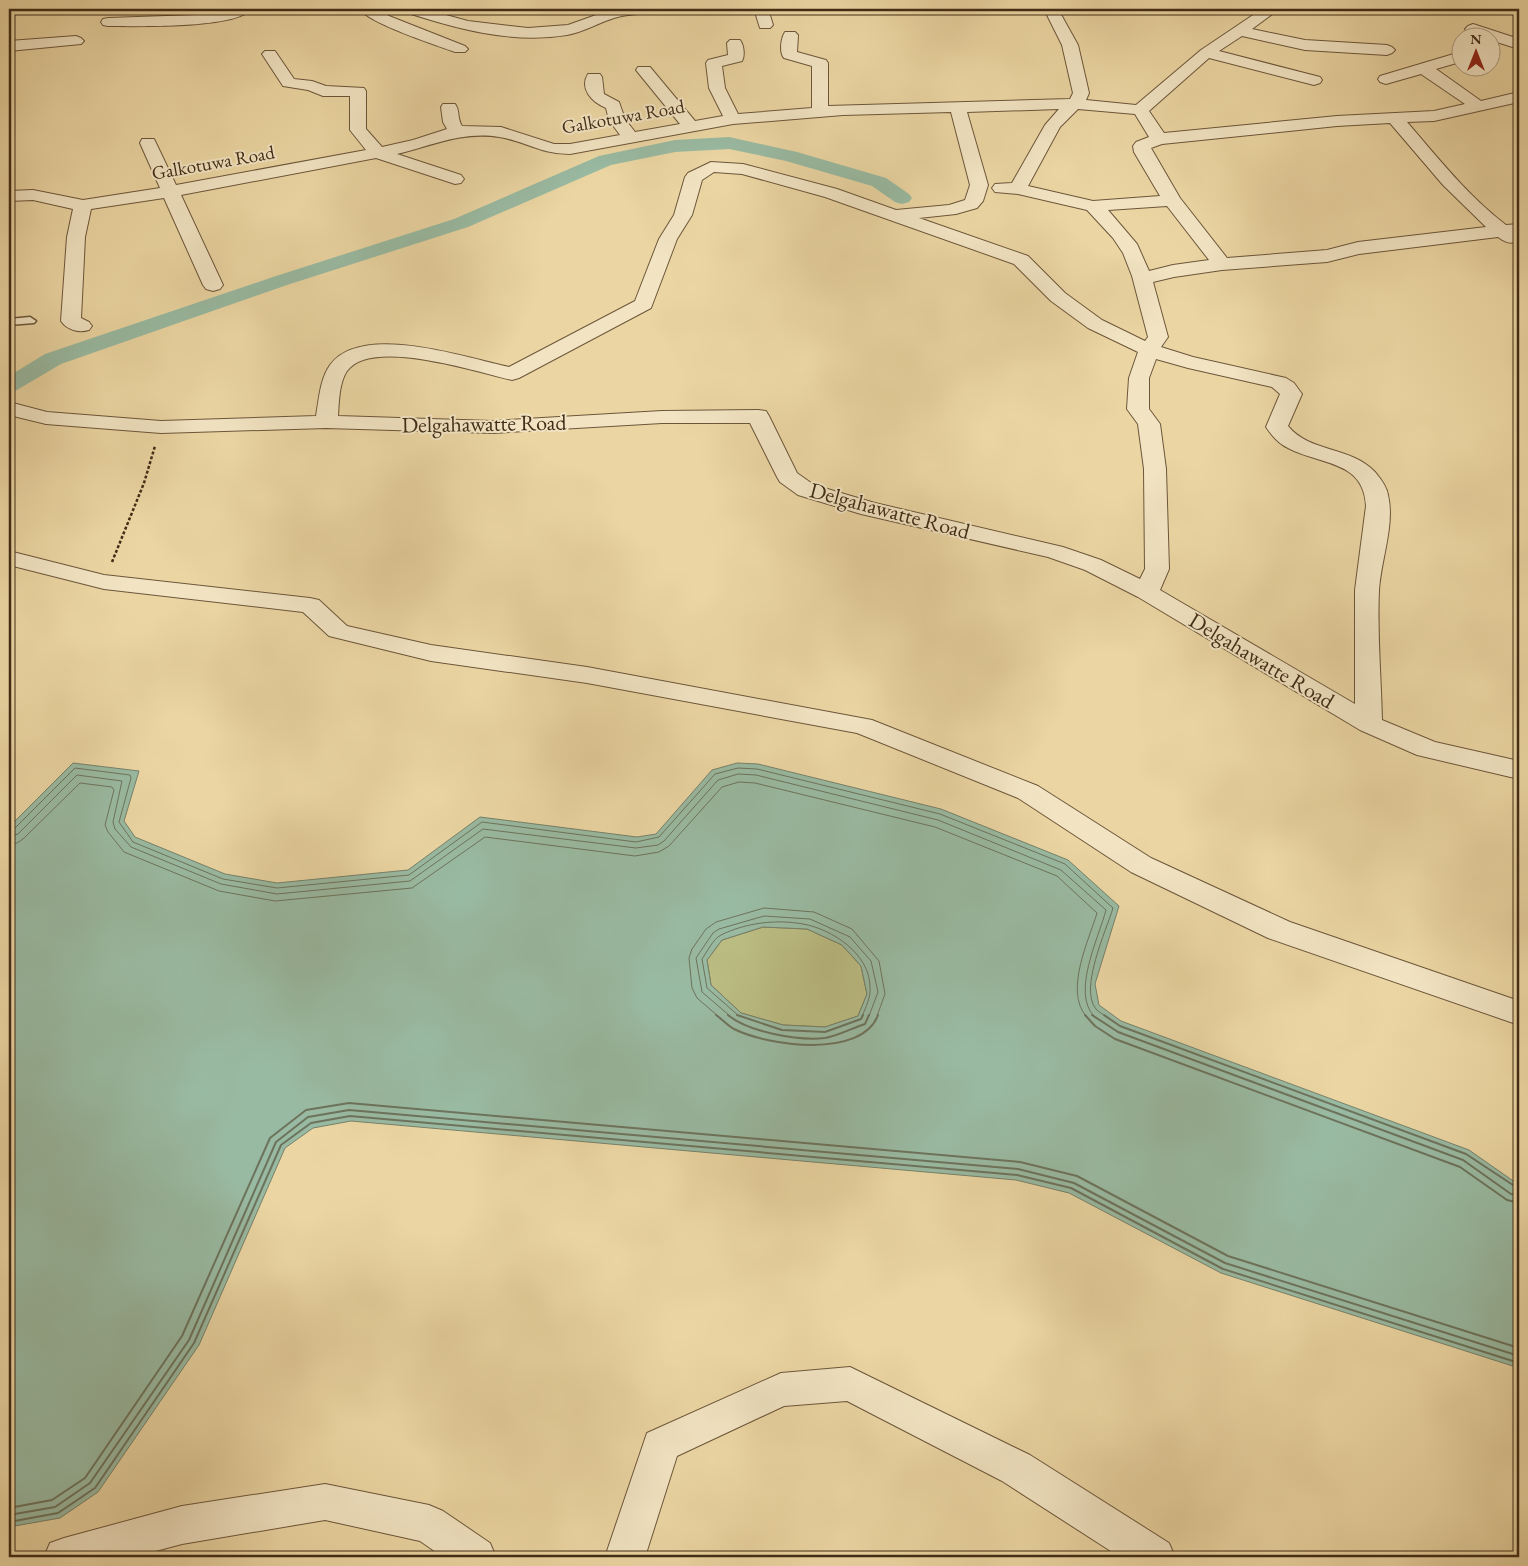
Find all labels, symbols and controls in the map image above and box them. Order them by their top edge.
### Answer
north arrow [1450,28,1500,78]
text: N [1470,30,1482,48]
street label: Galkotuwa Road [560,93,687,140]
street label: Galkotuwa Road [150,139,277,186]
street label: Delgahawatte Road [401,408,568,439]
street label: Delgahawatte Road [807,475,974,546]
street label: Delgahawatte Road [1184,606,1341,716]

